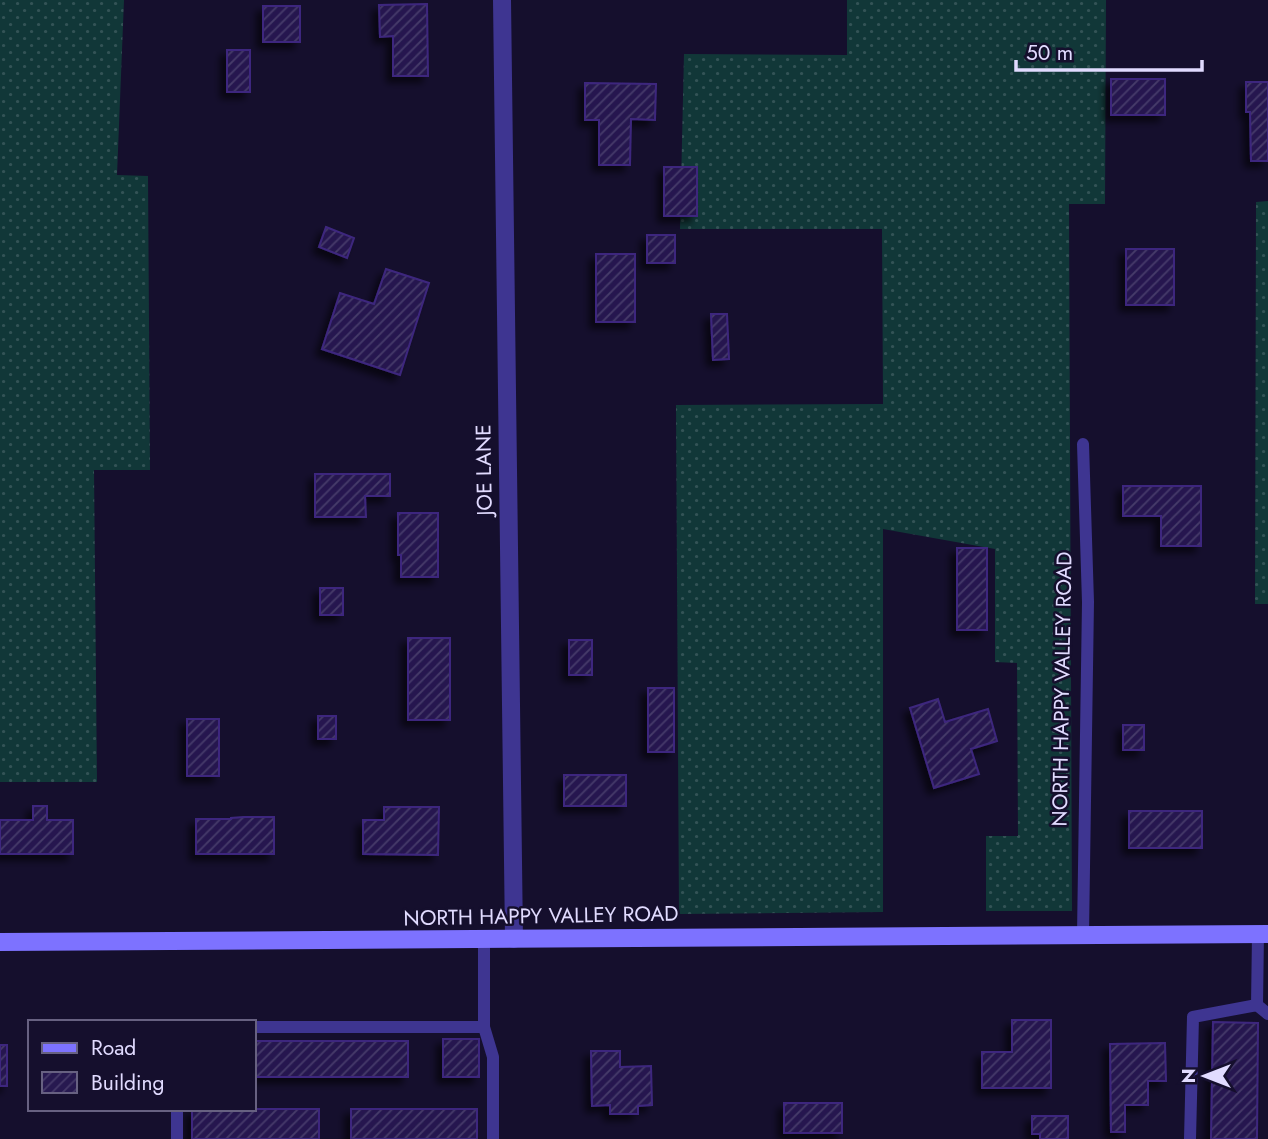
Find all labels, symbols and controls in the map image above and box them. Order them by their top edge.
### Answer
scale bar [1016,28,1202,72]
text: 50 m [1026,38,1073,68]
street label: JOE LANE [468,424,500,519]
street label: NORTH HAPPY VALLEY ROAD [1045,551,1079,827]
street label: NORTH HAPPY VALLEY ROAD [403,899,679,933]
legend [28,1020,256,1111]
text: Road [91,1033,136,1063]
north arrow [1170,1041,1240,1111]
text: Building [91,1068,164,1098]
text: N [1175,1068,1202,1084]

